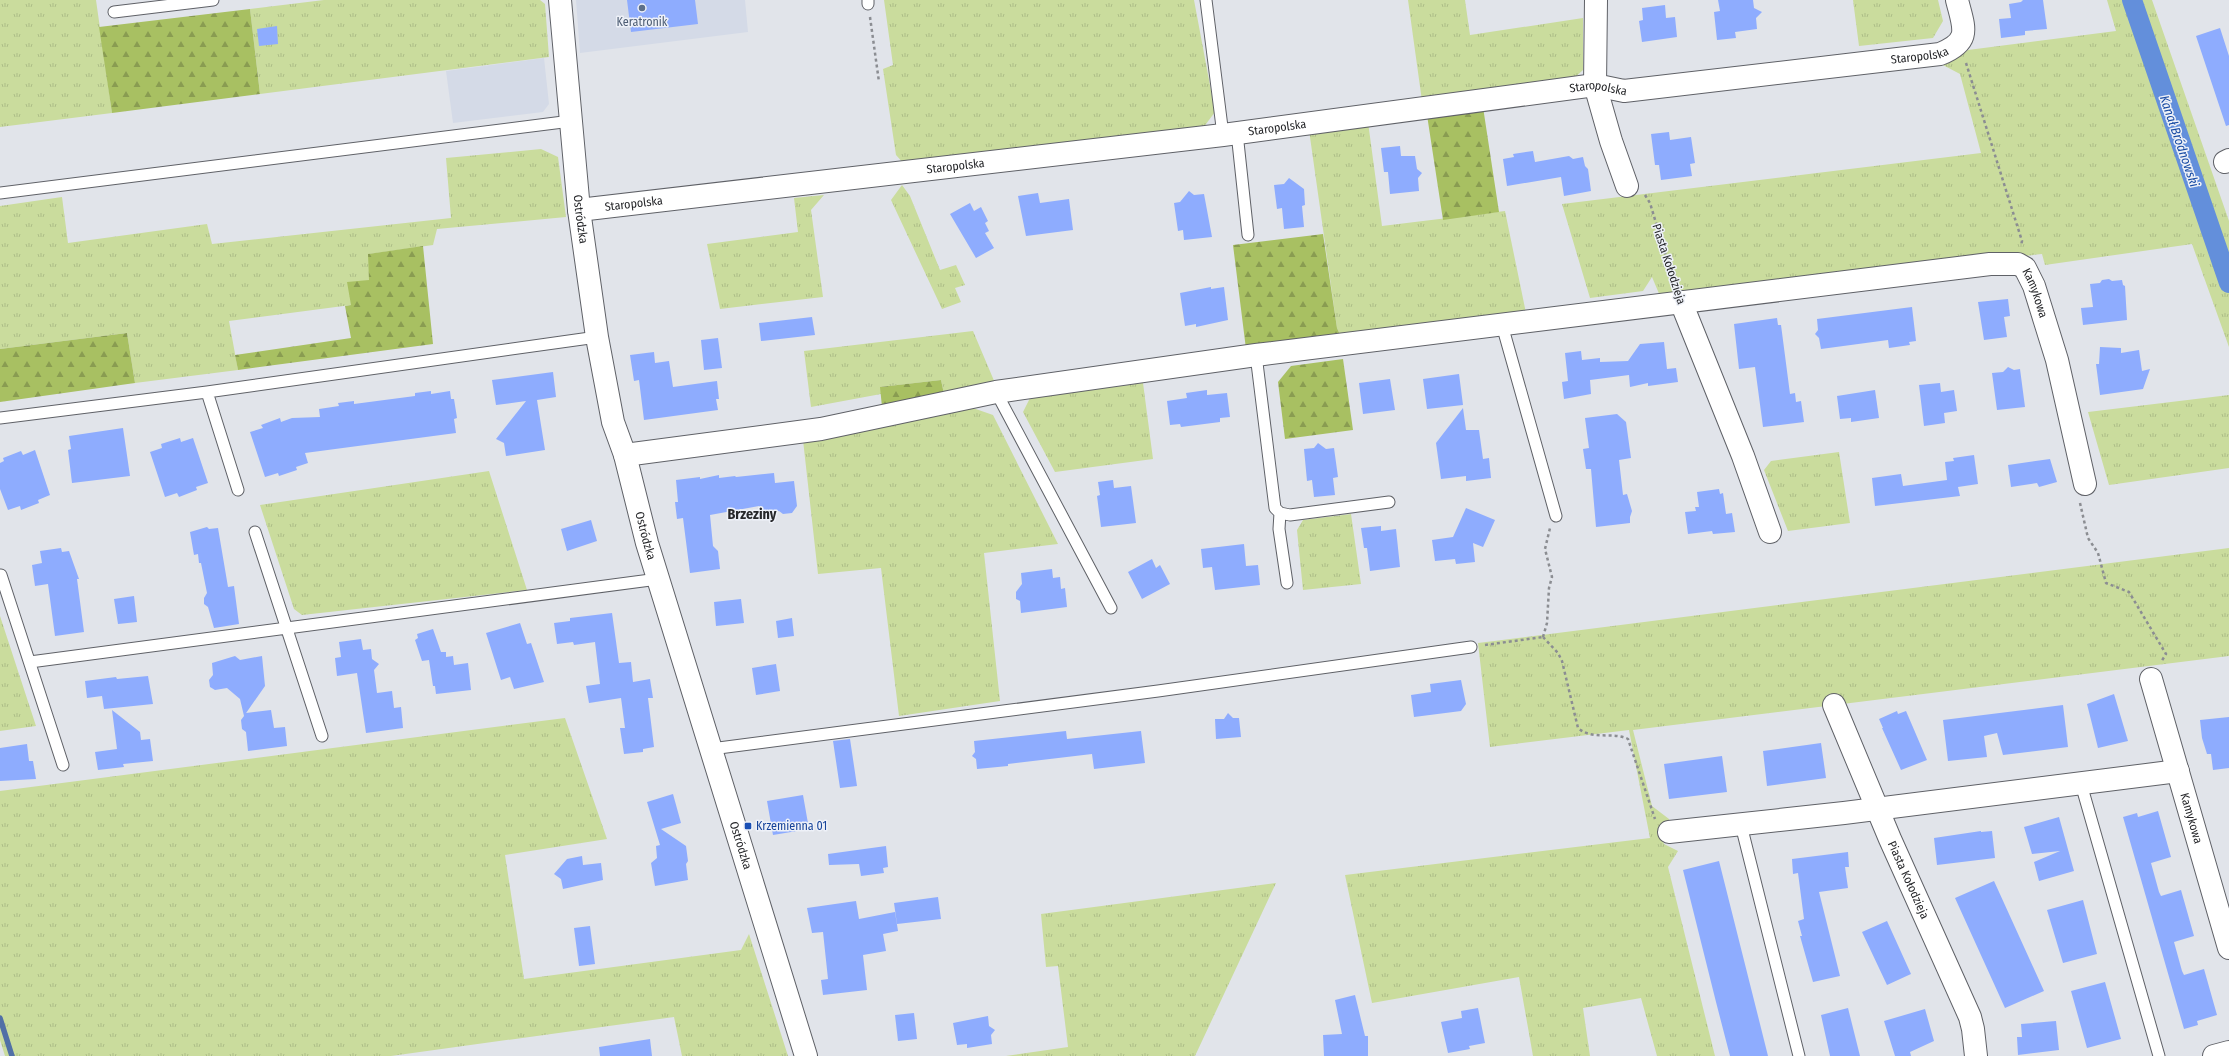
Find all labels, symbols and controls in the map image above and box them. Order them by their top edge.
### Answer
marker: Keratronik [637,3,647,13]
place label: Keratronik [617,15,668,29]
street label: Staropolska [1890,44,1951,67]
street label: Staropolska [1569,78,1628,98]
water label: Kanał Bródnowski [2157,93,2202,190]
street label: Staropolska [1247,117,1307,139]
street label: Staropolska [926,156,985,176]
street label: Staropolska [604,193,663,214]
street label: Ostródzka [571,194,591,245]
street label: Piasta Kołodzieja [1649,222,1689,306]
street label: Kamykowa [2019,266,2051,320]
district label: Brzeziny [728,506,777,523]
street label: Ostródzka [632,510,659,562]
street label: Kamykowa [2177,791,2205,845]
place label: Krzemienna 01 [756,819,827,833]
street label: Ostródzka [727,820,755,871]
marker: Krzemienna 01 [743,821,753,831]
street label: Piasta Kołodzieja [1885,839,1932,921]

